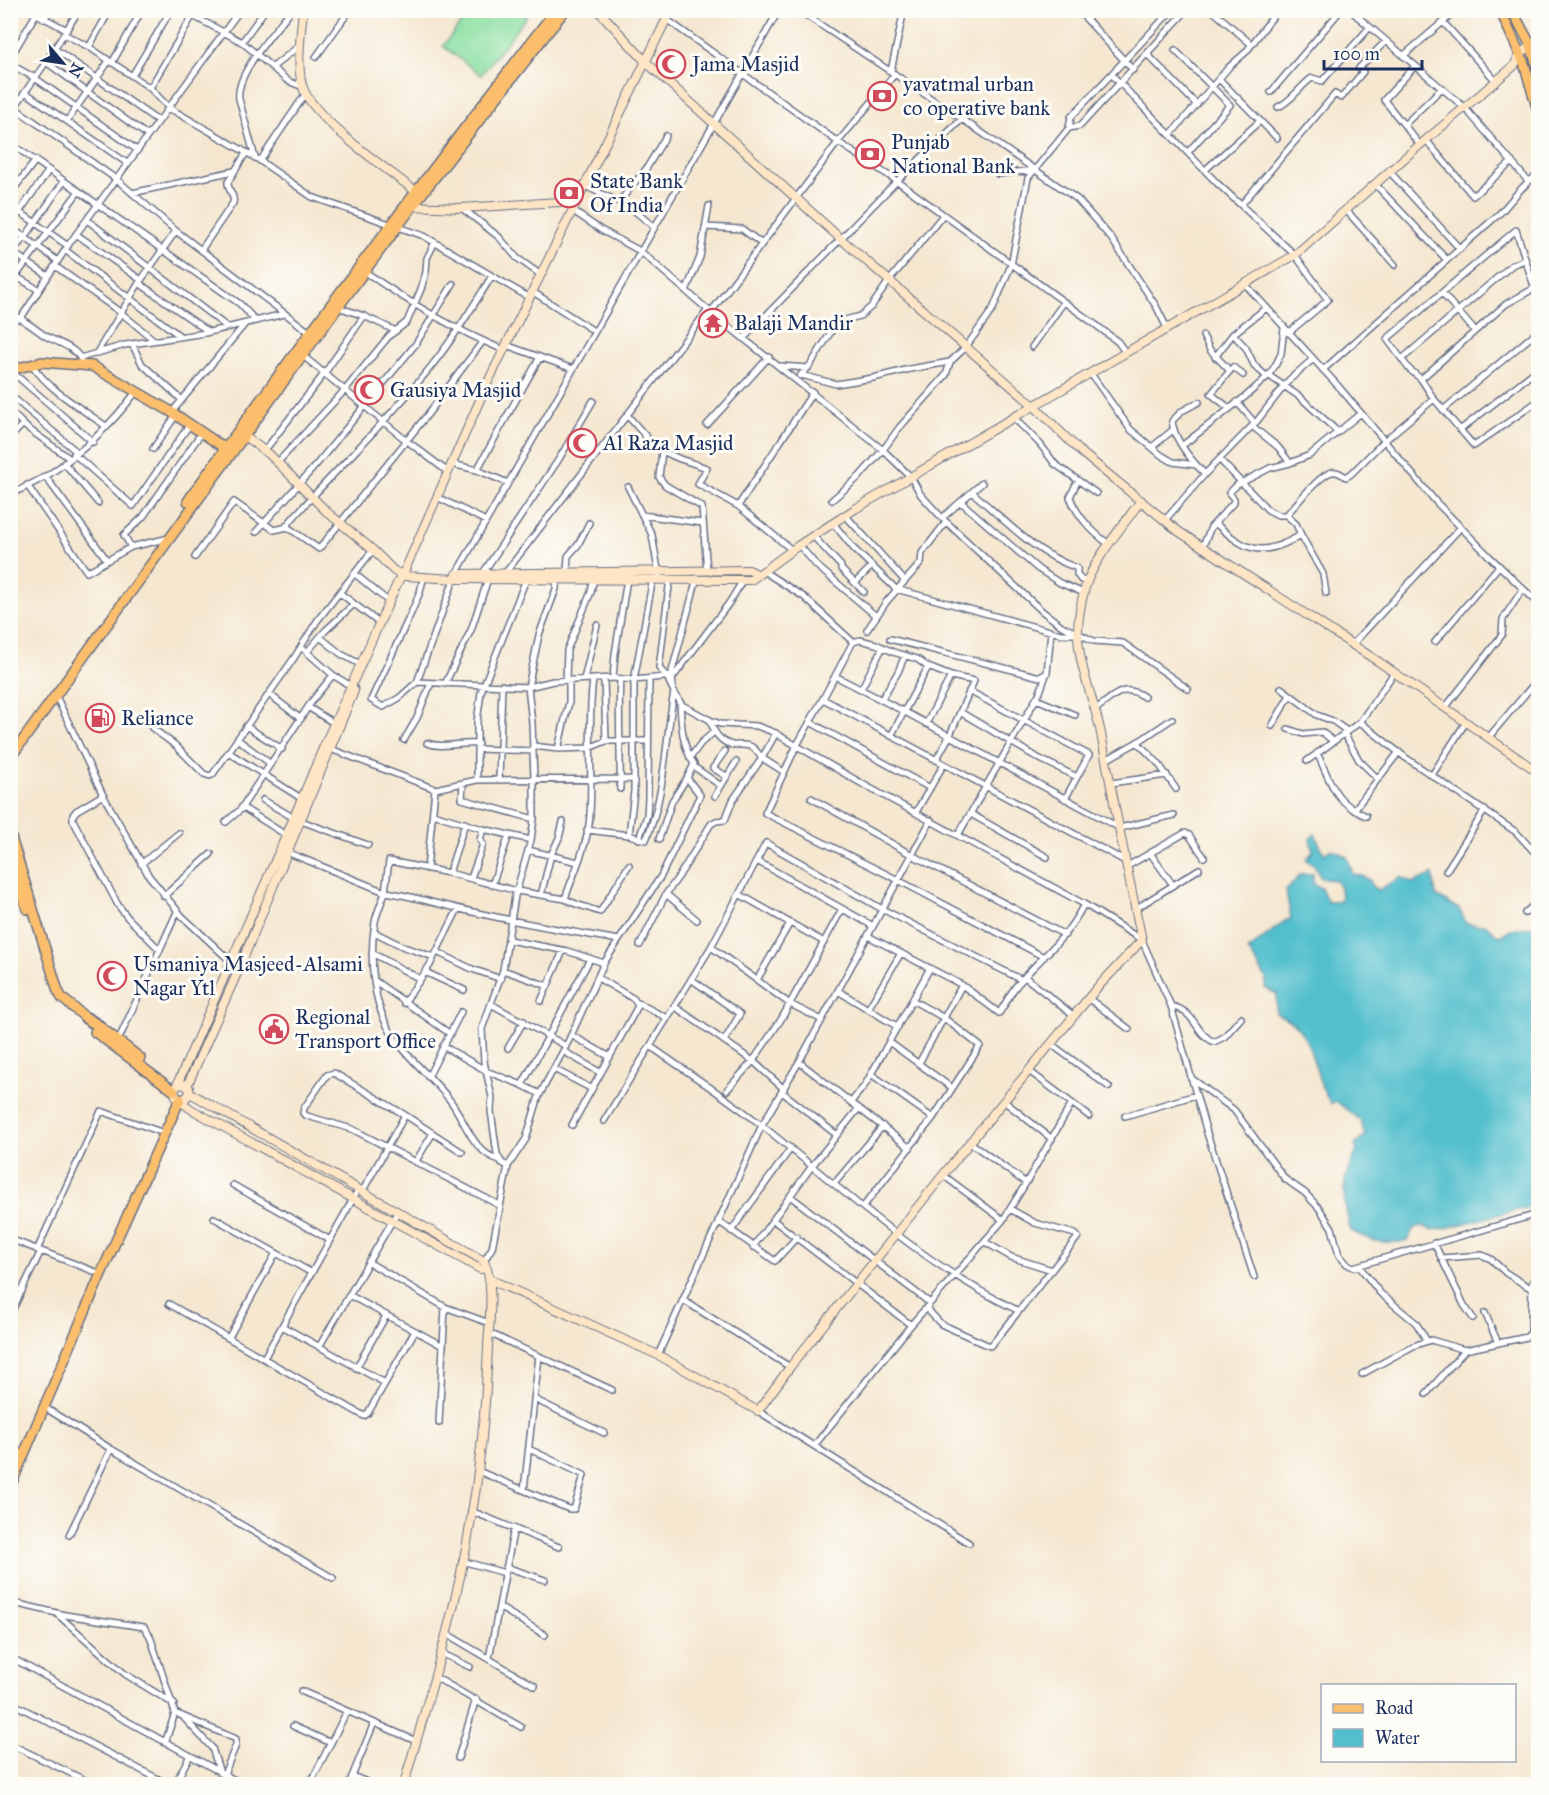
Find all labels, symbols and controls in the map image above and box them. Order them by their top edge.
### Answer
north arrow [33,33,93,93]
scale bar [1324,33,1422,71]
text: 100 m [1333,43,1380,65]
mosque icon: Jama Masjid [655,48,687,80]
place label: Jama Masjid [690,51,800,77]
text: N [64,59,87,81]
place label: yavatmal urban co operative bank [903,71,1050,121]
bank icon: yavatmal urban co operative bank [866,80,898,112]
place label: Punjab National Bank [891,129,1016,179]
bank icon: Punjab National Bank [854,138,886,170]
place label: State Bank Of India [590,168,683,218]
bank icon: State Bank Of India [553,177,585,209]
temple icon: Balaji Mandir [697,307,729,339]
place label: Balaji Mandir [734,310,853,336]
mosque icon: Gausiya Masjid [353,374,385,406]
place label: Gausiya Masjid [390,377,522,403]
mosque icon: Al Raza Masjid [566,427,598,459]
place label: Al Raza Masjid [602,430,734,456]
fuel station icon: Reliance [84,702,116,734]
place label: Reliance [121,705,194,731]
place label: Usmaniya Masjeed-Alsami Nagar Ytl [133,951,363,1001]
mosque icon: Usmaniya Masjeed-Alsami Nagar Ytl [96,960,128,992]
place label: Regional Transport Office [295,1004,436,1054]
public building icon: Regional Transport Office [258,1013,290,1045]
legend [1321,1684,1516,1762]
text: Road [1375,1697,1413,1719]
text: Water [1375,1727,1420,1749]

